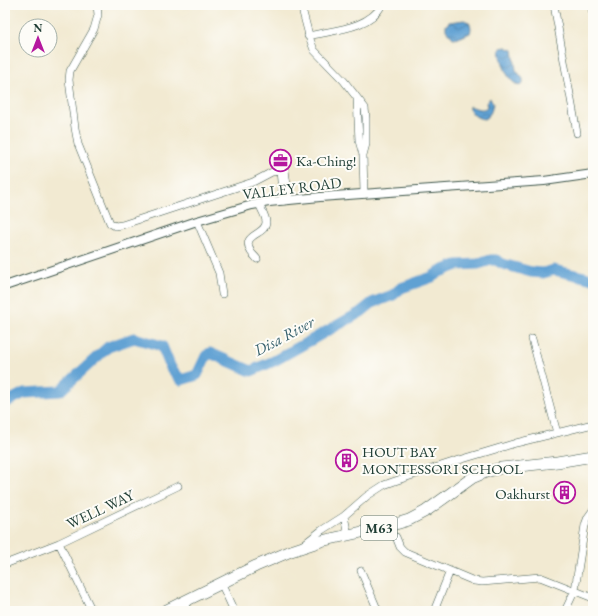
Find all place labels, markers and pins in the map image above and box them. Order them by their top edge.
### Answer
office icon: Ka-Ching! [268,147,294,173]
place label: Ka-Ching! [296,151,357,170]
place label: HOUT BAY MONTESSORI SCHOOL [362,442,523,478]
building icon: HOUT BAY MONTESSORI SCHOOL [333,447,359,473]
building icon: Oakhurst [552,480,578,506]
place label: Oakhurst [495,484,550,503]

